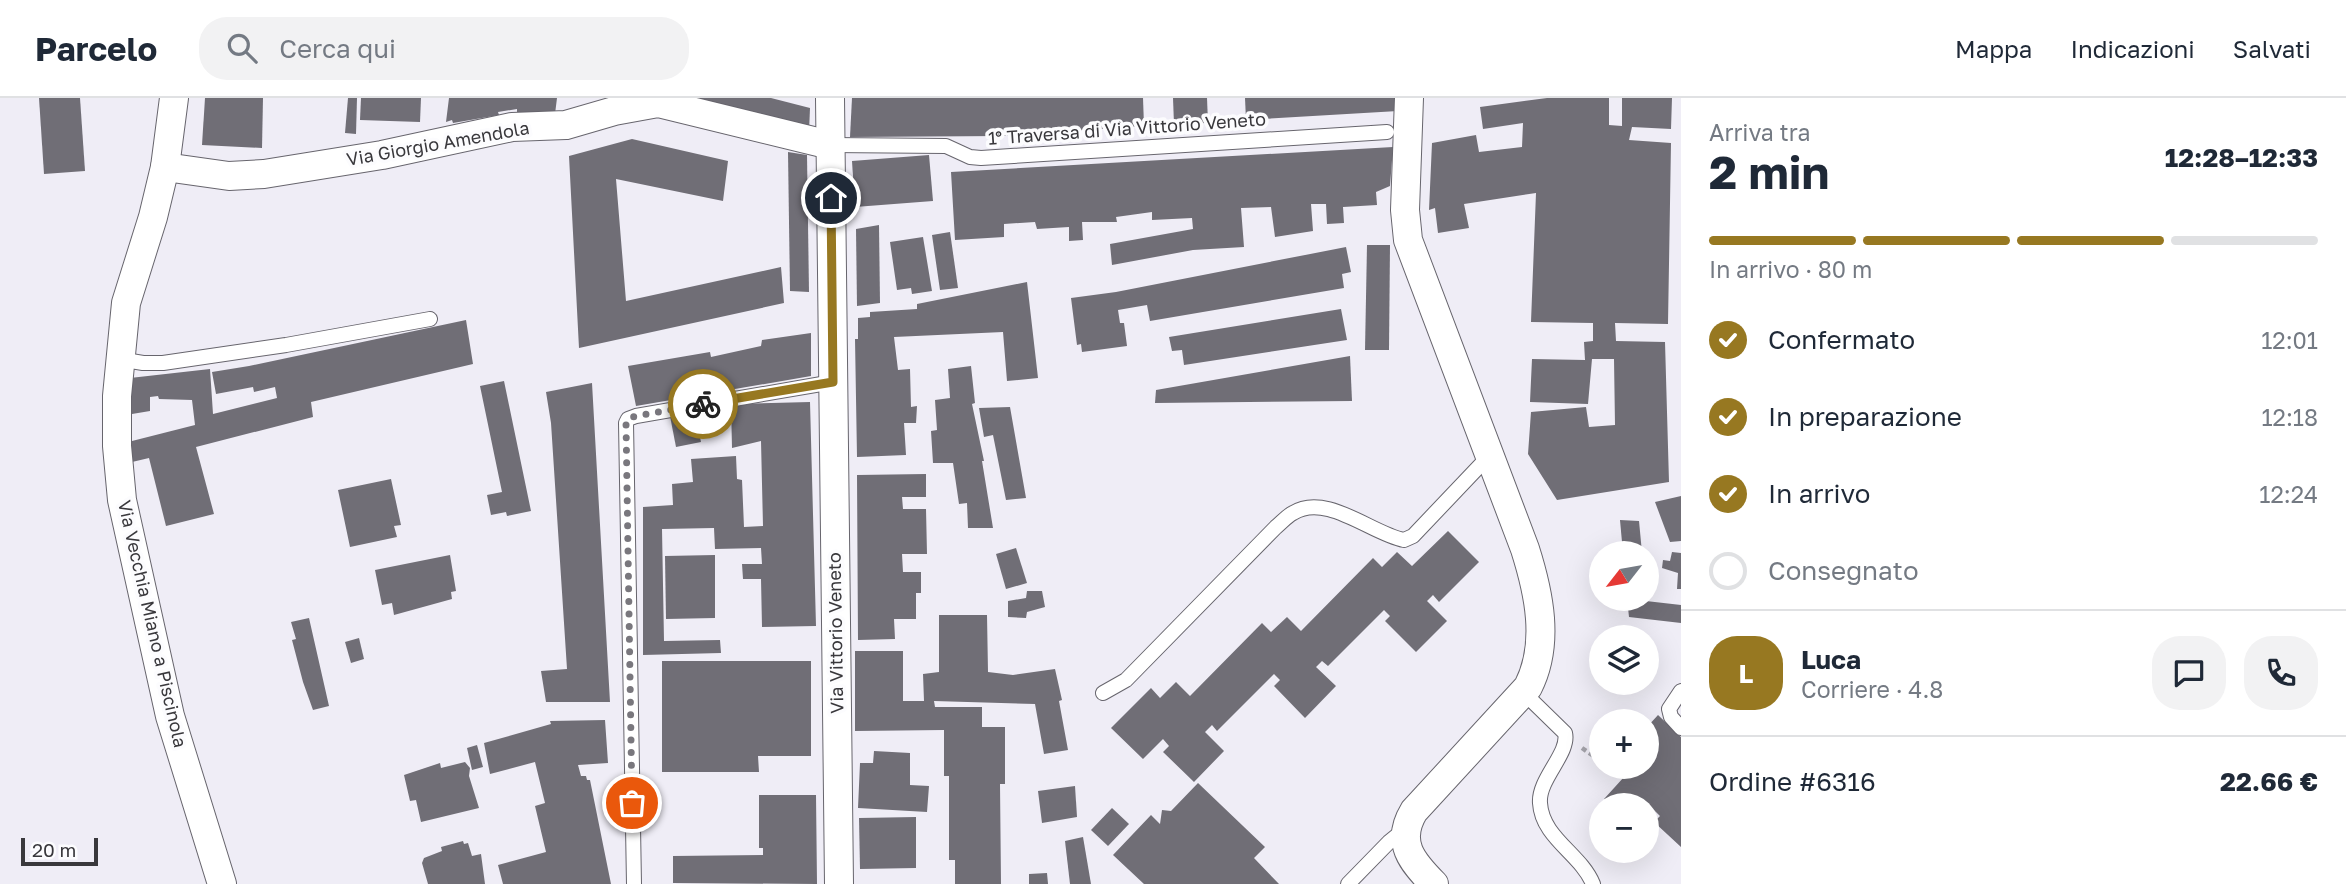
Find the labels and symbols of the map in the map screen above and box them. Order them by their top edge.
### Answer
street label: 1° Traversa di Via Vittorio Veneto [987,107,1267,149]
street label: Via Giorgio Amendola [345,116,531,170]
pin [801,168,861,228]
courier [668,369,738,439]
street label: Via Vecchia Miano a Piscinola [114,498,192,750]
north arrow [1589,541,1659,611]
street label: Via Vittorio Veneto [823,552,847,714]
pin [602,773,662,833]
scale bar [21,835,98,867]

